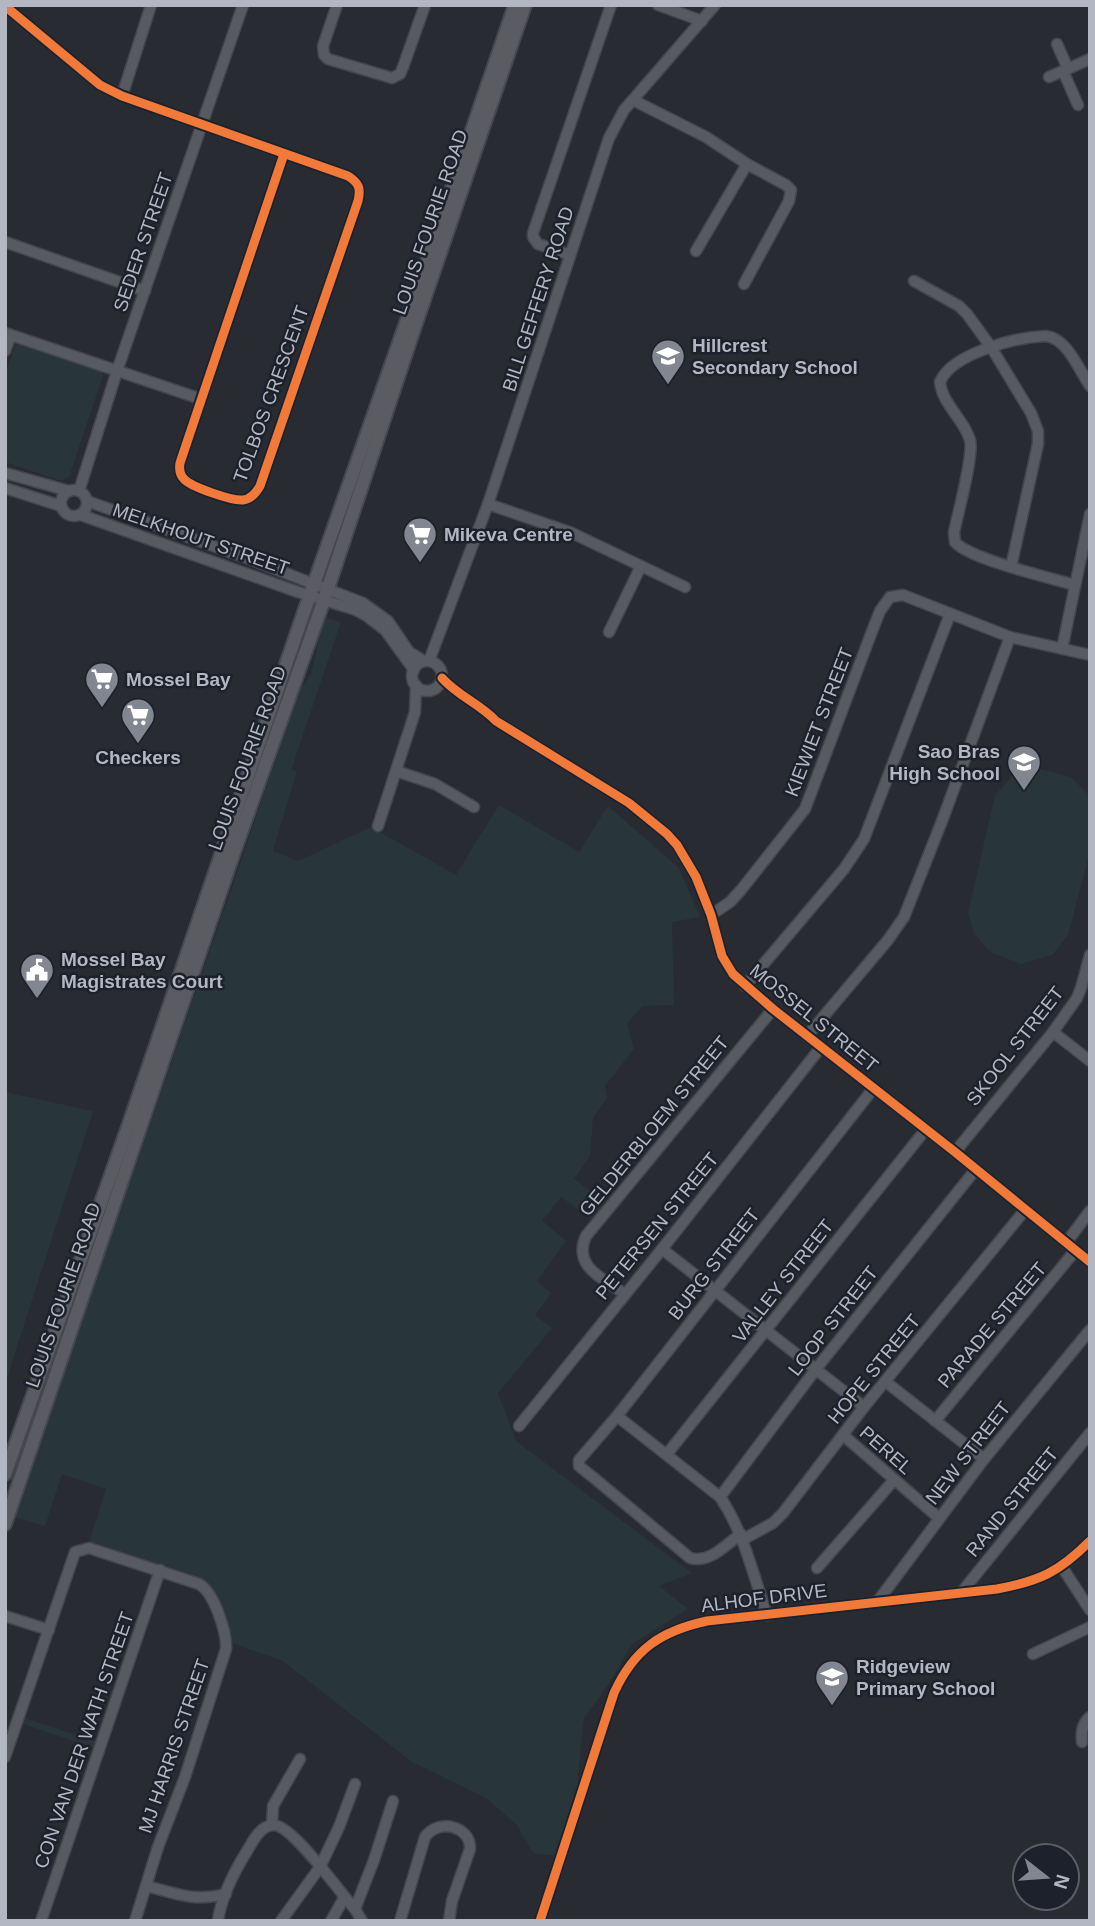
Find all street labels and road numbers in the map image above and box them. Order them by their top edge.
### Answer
street label: LOUIS FOURIE ROAD [388,127,472,317]
street label: SEDER STREET [109,169,177,314]
street label: BILL GEFFERY ROAD [498,204,578,394]
street label: TOLBOS CRESCENT [229,302,313,485]
street label: MELKHOUT STREET [110,499,292,579]
street label: KIEWIET STREET [781,644,857,800]
street label: LOUIS FOURIE ROAD [204,663,290,853]
street label: MOSSEL STREET [746,960,883,1076]
street label: SKOOL STREET [962,982,1068,1110]
street label: GELDERBLOEM STREET [575,1032,733,1220]
street label: PETERSEN STREET [591,1148,723,1304]
street label: LOUIS FOURIE ROAD [21,1200,105,1390]
street label: BURG STREET [664,1204,764,1324]
street label: VALLEY STREET [728,1215,838,1347]
street label: PARADE STREET [934,1258,1051,1392]
street label: LOOP STREET [784,1262,882,1380]
street label: HOPE STREET [824,1310,925,1428]
street label: NEW STREET [921,1397,1015,1509]
street label: PEREL [856,1422,916,1478]
street label: RAND STREET [962,1443,1063,1561]
street label: ALHOF DRIVE [700,1580,828,1616]
street label: CON VAN DER WATH STREET [30,1609,138,1871]
street label: MJ HARRIS STREET [134,1656,214,1836]

